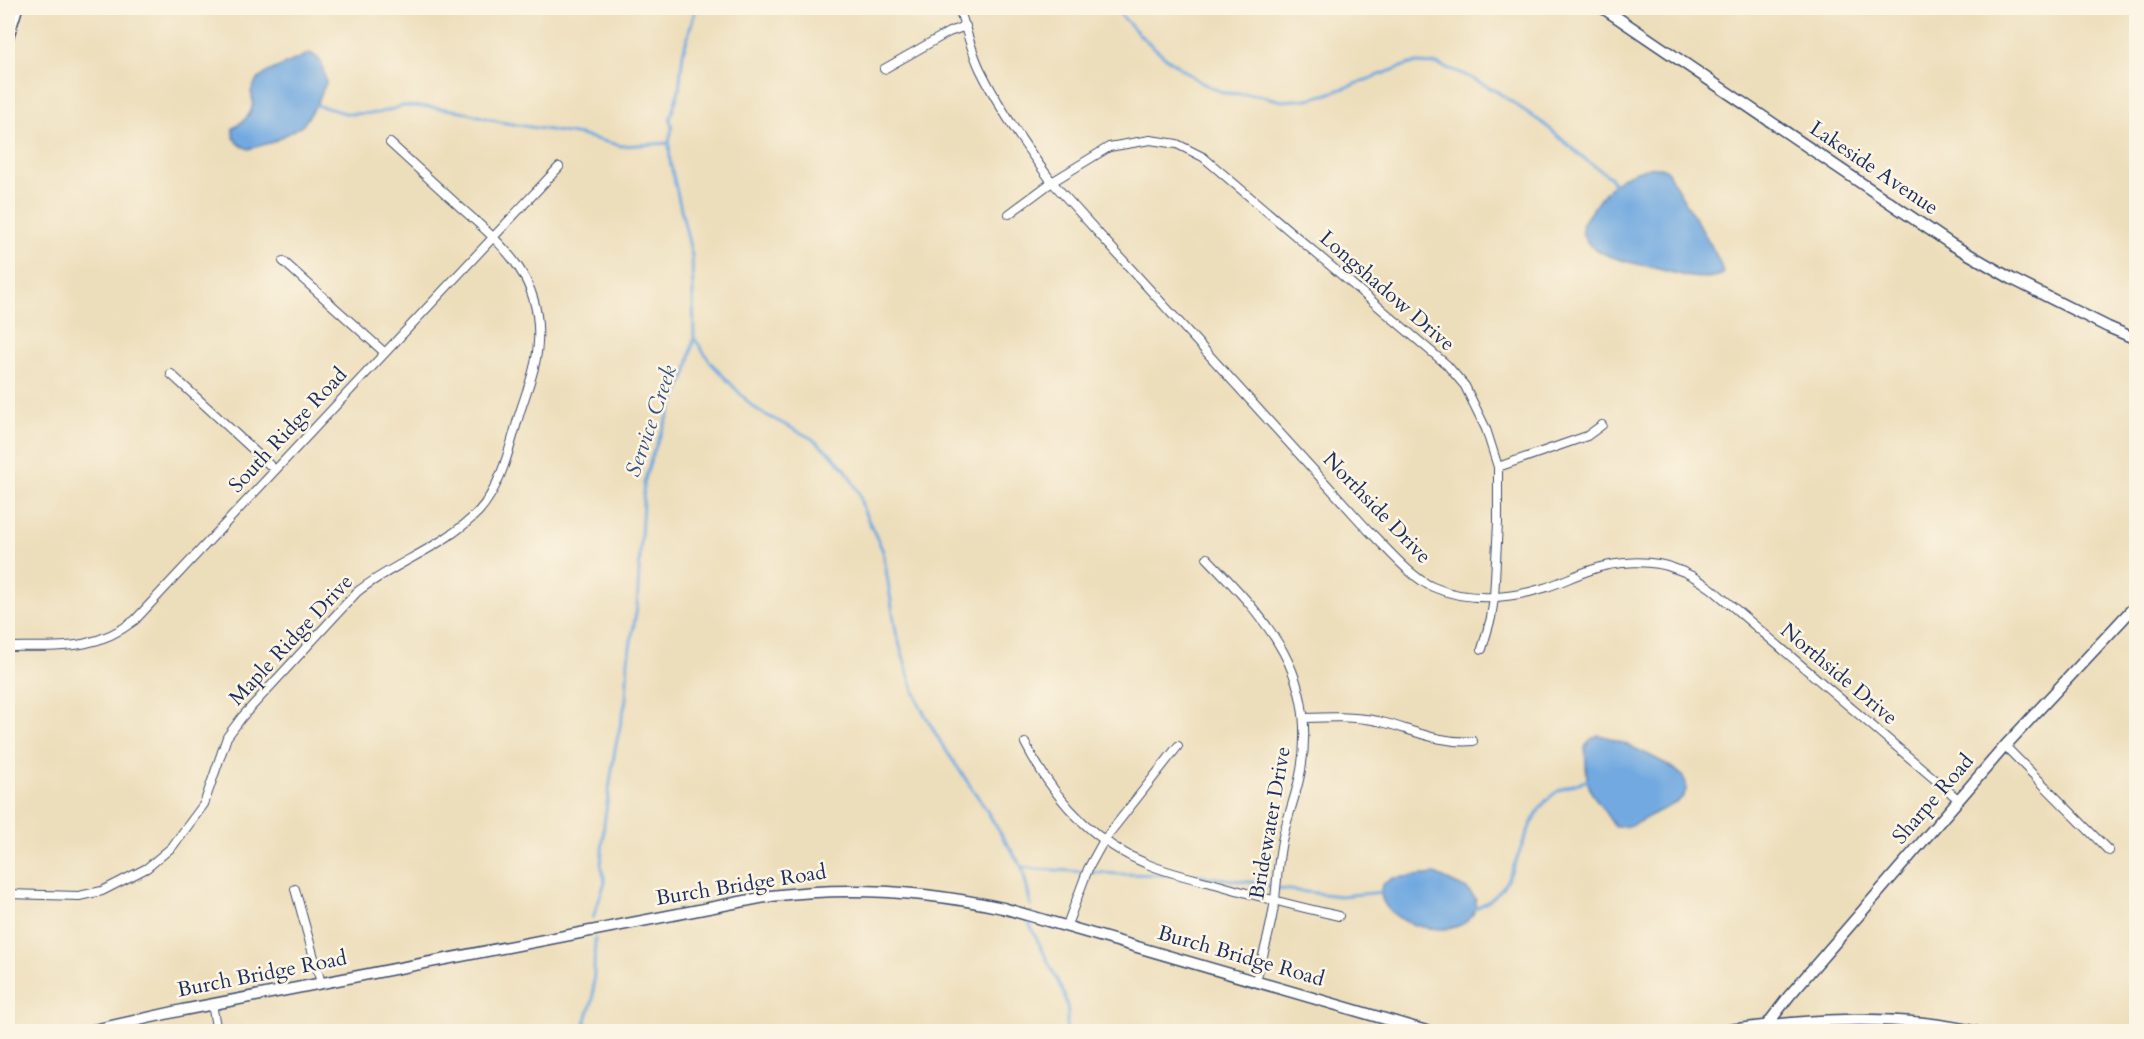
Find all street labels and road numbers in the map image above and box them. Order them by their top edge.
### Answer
street label: Lakeside Avenue [1804,114,1944,222]
street label: Longshadow Drive [1313,224,1461,358]
street label: South Ridge Road [222,361,354,499]
street label: Northside Drive [1316,446,1438,570]
street label: Maple Ridge Drive [222,568,360,712]
street label: Northside Drive [1774,616,1904,732]
street label: Bridewater Drive [1242,744,1298,902]
street label: Sharpe Road [1886,747,1980,851]
street label: Burch Bridge Road [654,857,828,913]
street label: Burch Bridge Road [1154,918,1328,994]
street label: Burch Bridge Road [175,943,349,1005]

